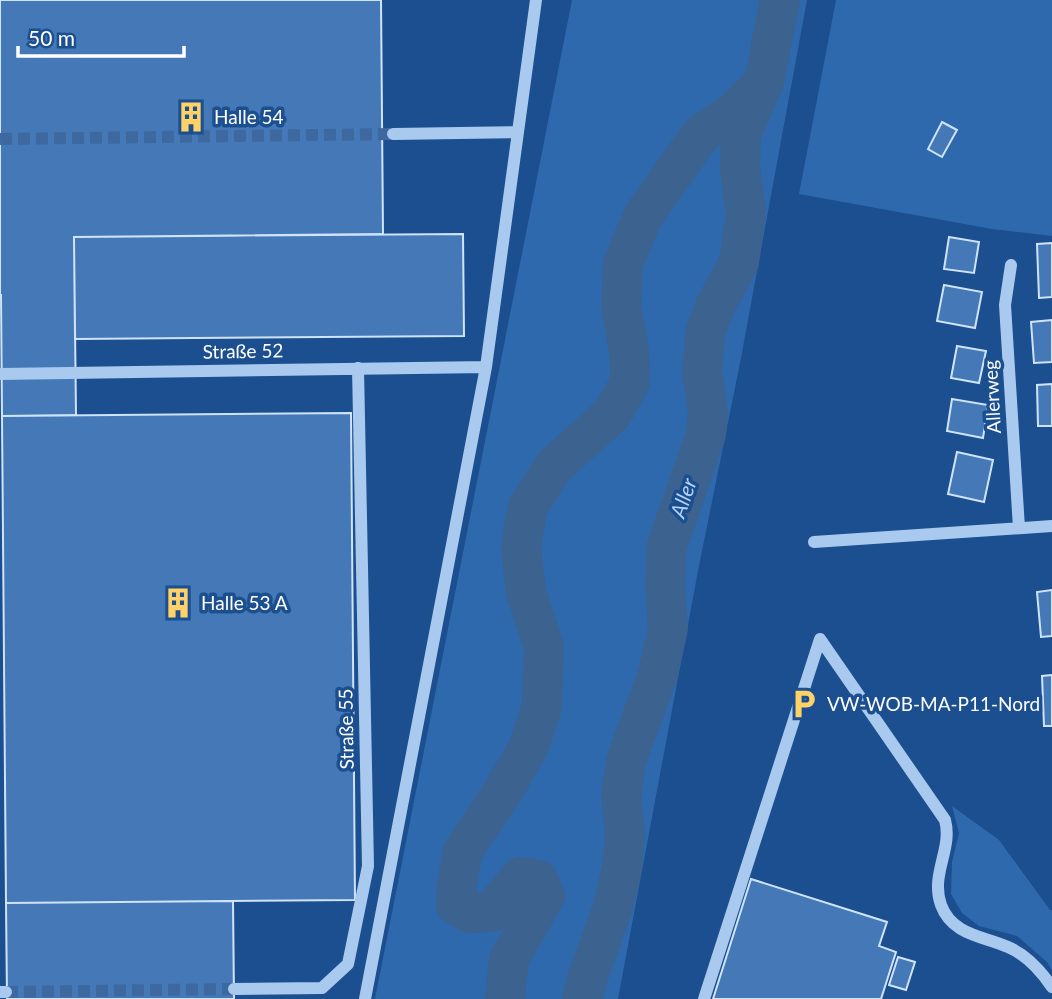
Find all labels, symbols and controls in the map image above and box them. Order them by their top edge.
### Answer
scale bar [18,14,184,58]
text: 50 m [28,25,75,50]
building icon: Halle 54 [174,100,208,134]
place label: Halle 54 [214,105,284,128]
street label: Straße 52 [202,338,284,363]
street label: Allerweg [978,360,1005,434]
water label: Aller [664,474,701,521]
building icon: Halle 53 A [161,586,195,620]
place label: Halle 53 A [201,591,288,614]
parking icon: VW-WOB-MA-P11-Nord [787,687,821,721]
street label: Straße 55 [333,688,358,770]
place label: VW-WOB-MA-P11-Nord [827,692,1040,715]

